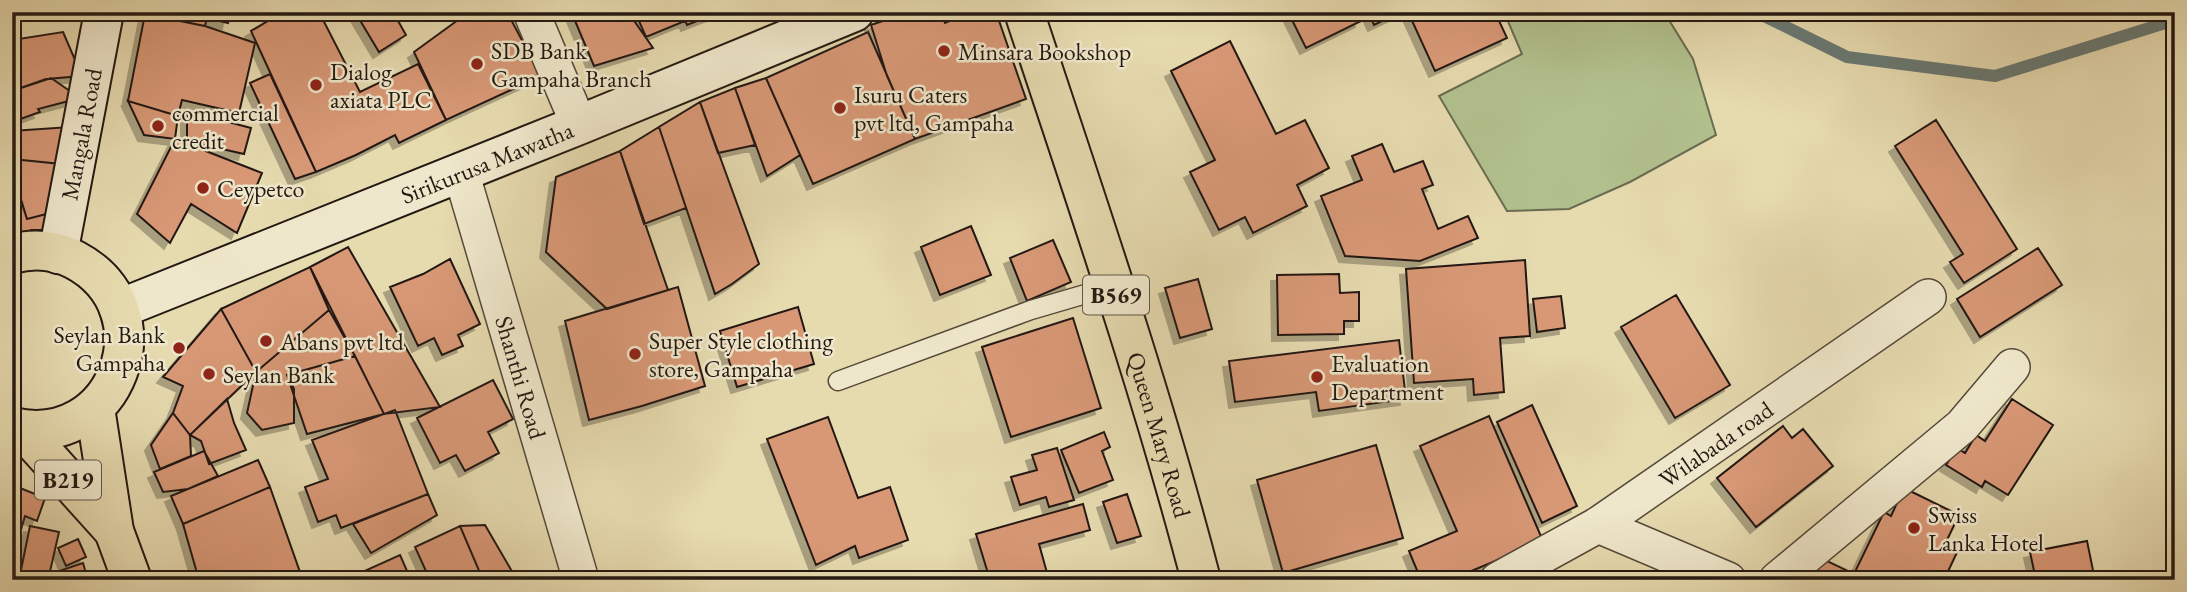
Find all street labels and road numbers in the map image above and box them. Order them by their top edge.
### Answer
street label: Mangala Road [53,65,109,203]
street label: Sirikurusa Mawatha [396,113,578,210]
road number: B569 [1083,276,1149,314]
street label: Shanthi Road [489,312,554,443]
street label: Queen Mary Road [1121,348,1199,522]
street label: Wilabada road [1652,393,1779,494]
road number: B219 [35,460,101,500]

